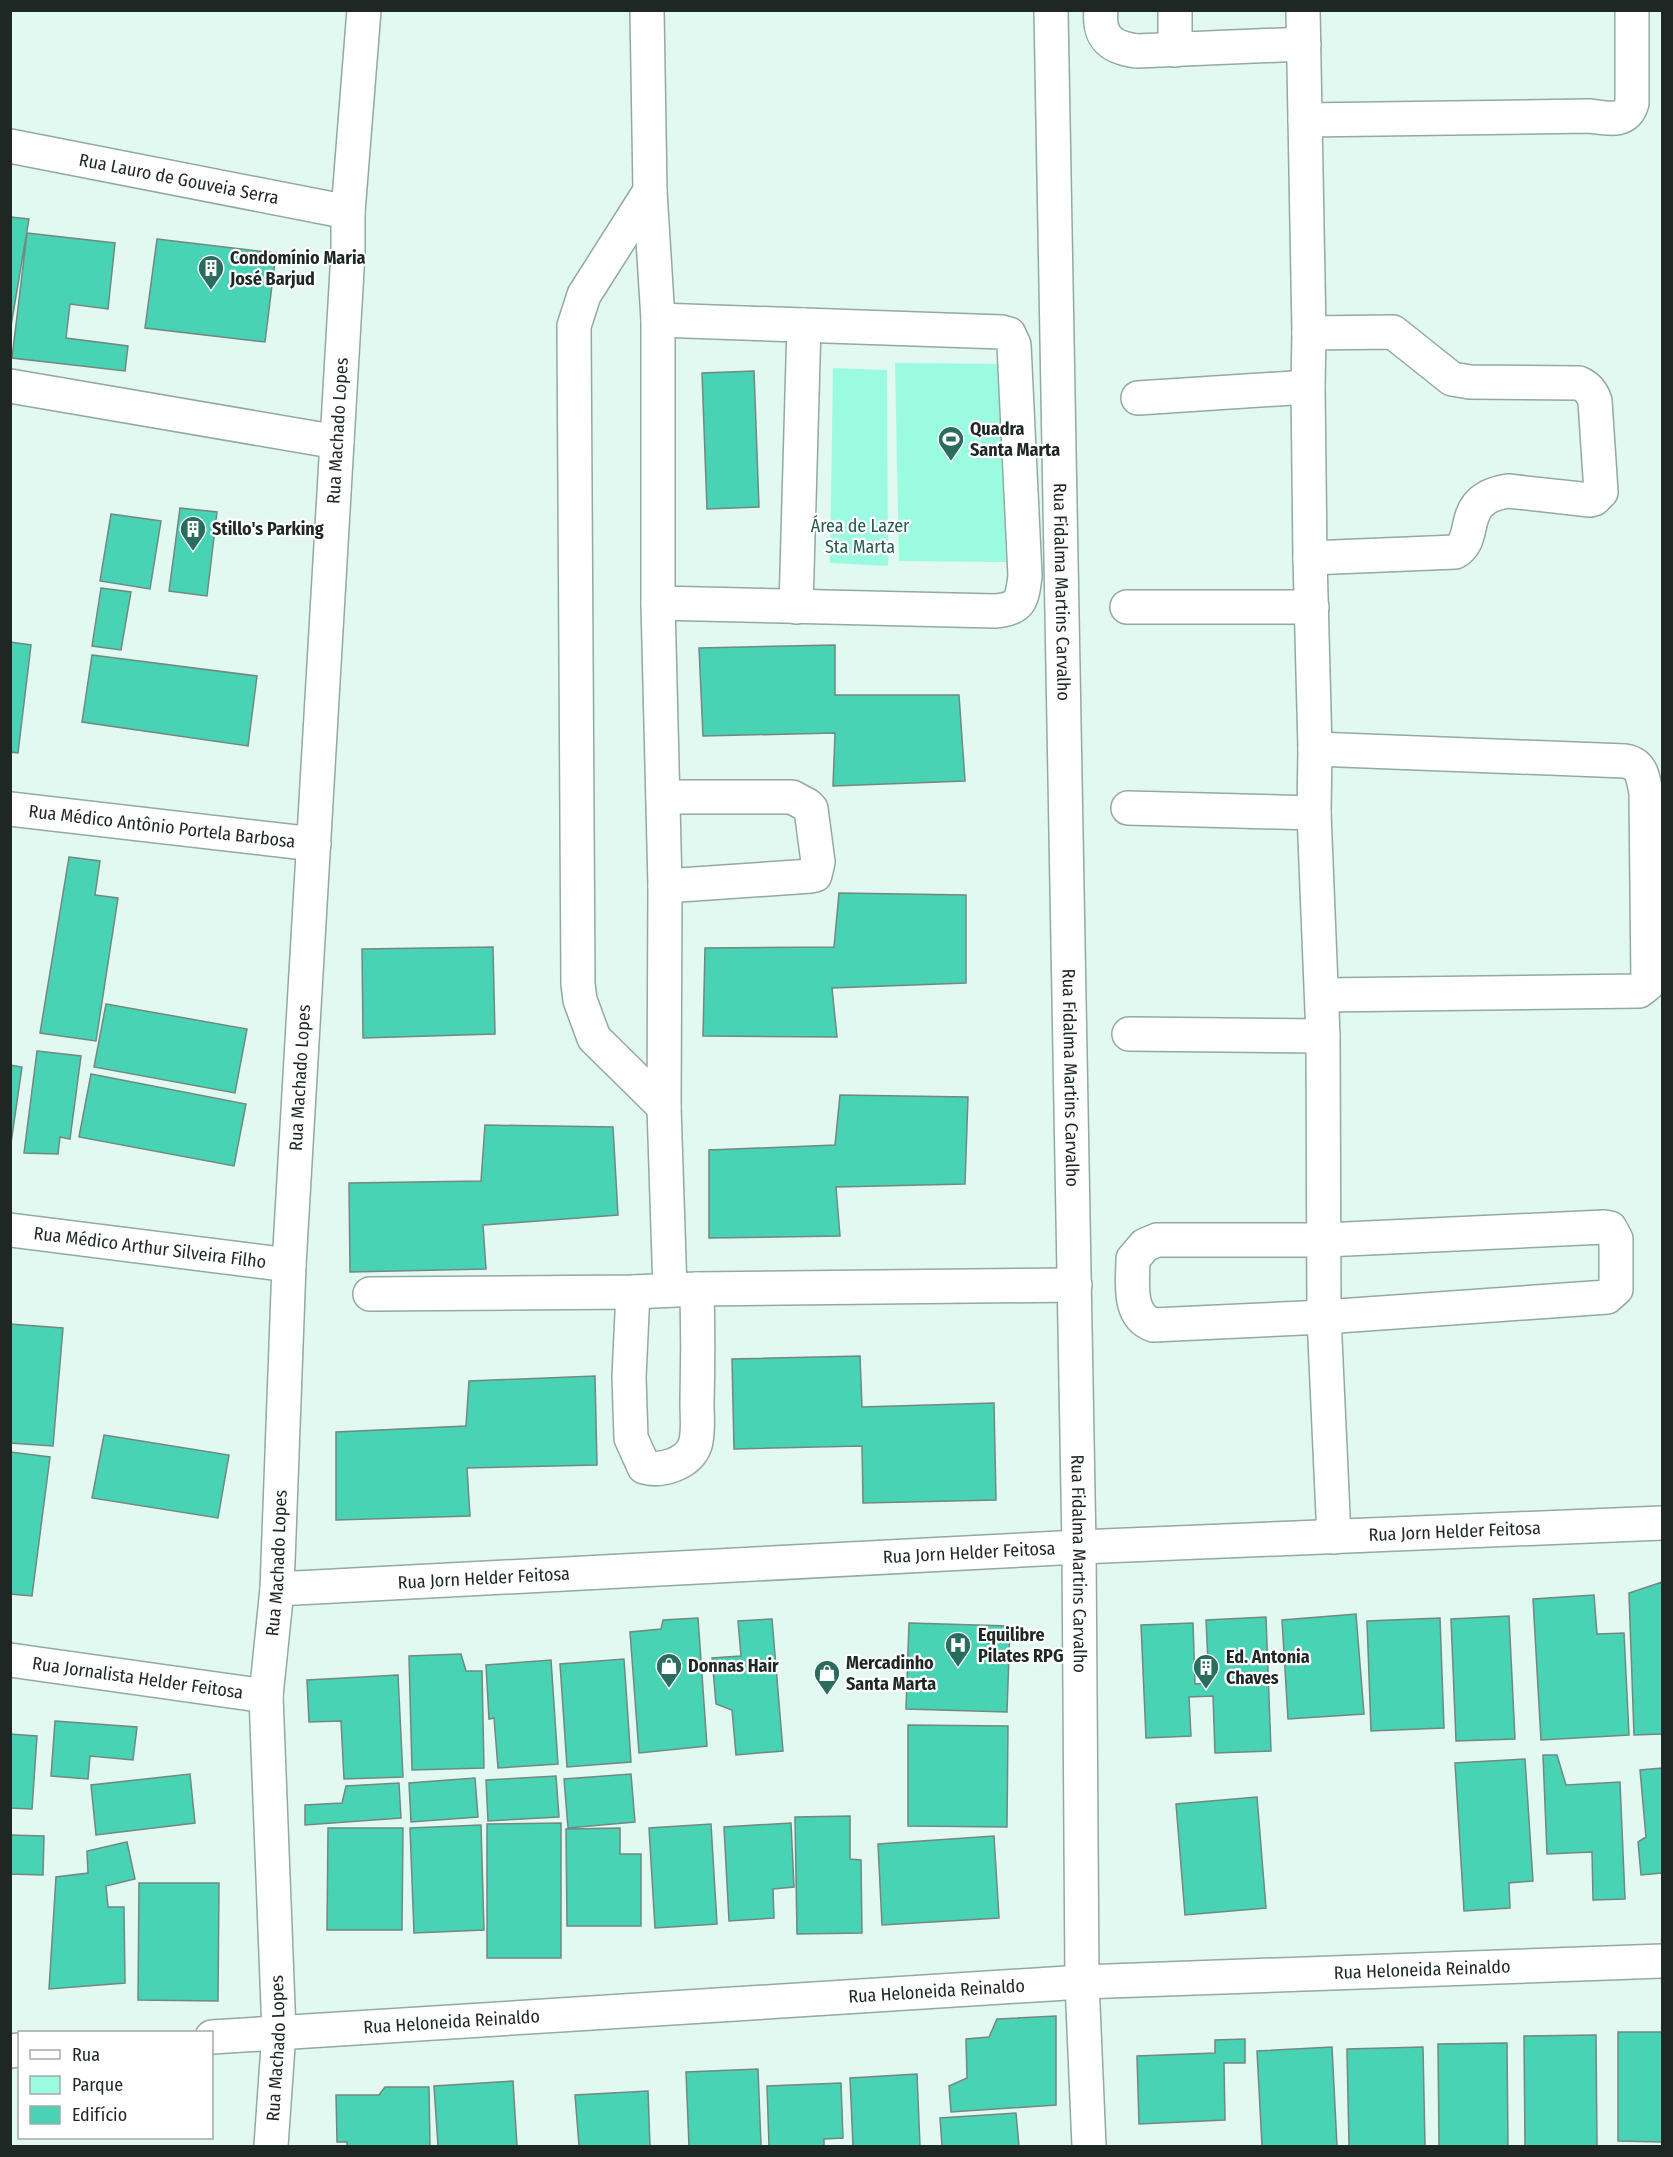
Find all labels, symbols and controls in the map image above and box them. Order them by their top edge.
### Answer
street label: Rua Lauro de Gouveia Serra [77,149,281,209]
place label: Condomínio Maria José Barjud [229,247,366,290]
building icon: Condomínio Maria José Barjud [196,253,226,291]
street label: Rua Machado Lopes [322,357,353,505]
place label: Quadra Santa Marta [970,418,1060,461]
sports icon: Quadra Santa Marta [936,424,966,462]
street label: Rua Fidalma Martins Carvalho [1049,483,1075,701]
building icon: Stillo's Parking [178,514,208,552]
park label: Área de Lazer Sta Marta [811,514,910,558]
place label: Stillo's Parking [212,518,324,540]
street label: Rua Médico Antônio Portela Barbosa [27,800,297,853]
street label: Rua Fidalma Martins Carvalho [1057,969,1083,1187]
street label: Rua Machado Lopes [285,1004,315,1151]
street label: Rua Médico Arthur Silveira Filho [32,1222,267,1273]
street label: Rua Fidalma Martins Carvalho [1066,1454,1091,1673]
street label: Rua Machado Lopes [261,1489,292,1637]
street label: Rua Jorn Helder Feitosa [1368,1517,1541,1546]
street label: Rua Jorn Helder Feitosa [882,1537,1056,1568]
street label: Rua Jorn Helder Feitosa [397,1563,571,1594]
place label: Equilibre Pilates RPG [978,1624,1064,1667]
hospital icon: Equilibre Pilates RPG [943,1630,973,1668]
place label: Ed. Antonia Chaves [1226,1646,1310,1689]
shop icon: Donnas Hair [654,1651,684,1689]
street label: Rua Jornalista Helder Feitosa [31,1652,245,1704]
place label: Mercadinho Santa Marta [846,1652,936,1695]
building icon: Ed. Antonia Chaves [1191,1652,1221,1690]
place label: Donnas Hair [688,1655,779,1677]
shop icon: Mercadinho Santa Marta [812,1658,842,1696]
street label: Rua Heloneida Reinaldo [1333,1955,1511,1984]
street label: Rua Machado Lopes [262,1974,290,2122]
street label: Rua Heloneida Reinaldo [848,1975,1026,2008]
street label: Rua Heloneida Reinaldo [363,2005,540,2038]
legend [18,2031,213,2139]
text: Rua [72,2044,100,2066]
text: Parque [72,2074,123,2096]
text: Edifício [72,2104,127,2126]

